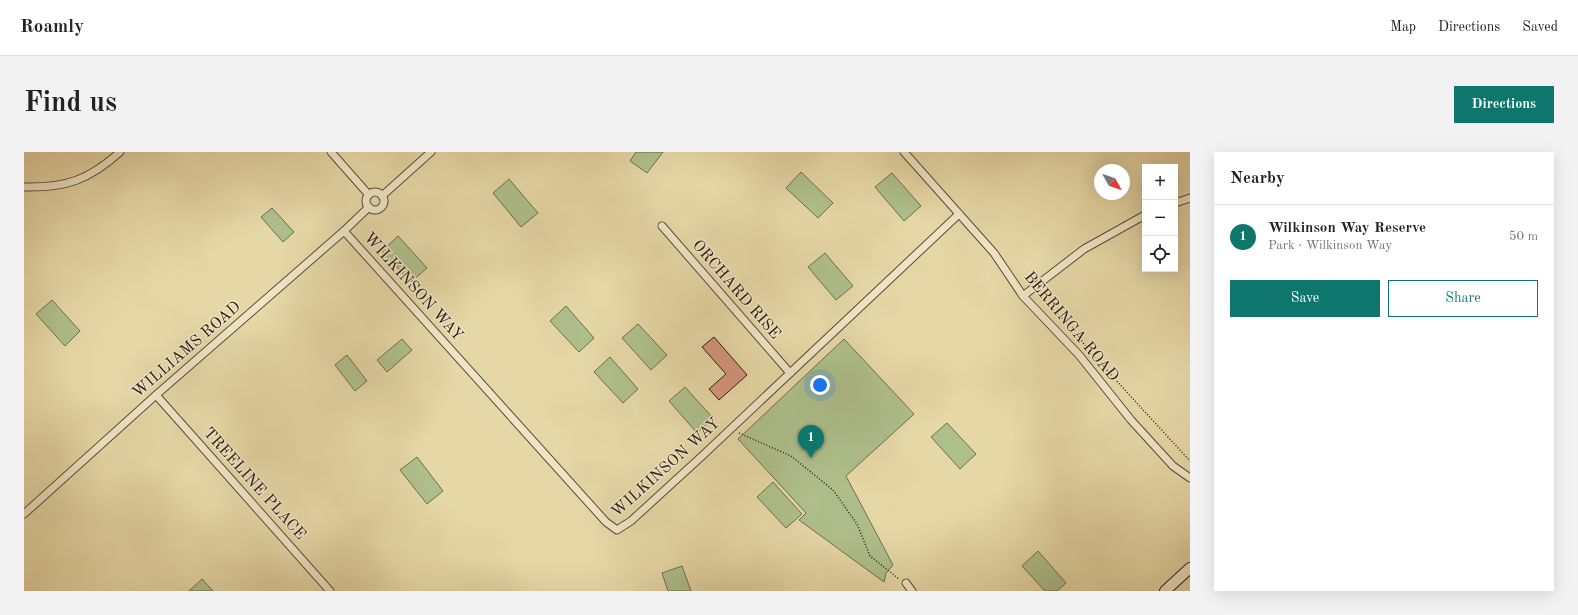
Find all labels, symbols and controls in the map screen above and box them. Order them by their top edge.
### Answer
text: Roamly [20,18,84,37]
text: Map [1390,20,1416,34]
text: Directions [1438,20,1500,34]
text: Saved [1522,20,1558,34]
button: Directions [1454,86,1554,123]
text: Find us [24,90,117,118]
north arrow [1094,164,1130,200]
map controls [1142,164,1178,272]
button: + [1142,164,1178,200]
text: Nearby [1230,170,1285,187]
button: − [1142,200,1178,236]
text: Wilkinson Way Reserve [1268,221,1426,236]
street label: WILKINSON WAY [360,230,466,344]
text: 1 [1239,230,1247,243]
text: 50 m [1509,230,1538,243]
button: locate [1142,236,1178,272]
street label: ORCHARD RISE [689,237,783,343]
text: Park · Wilkinson Way [1268,239,1392,252]
street label: BERRINGA ROAD [1021,269,1121,385]
button: Save [1230,280,1380,317]
button: Share [1388,280,1538,317]
street label: WILLIAMS ROAD [130,299,244,401]
your location [810,375,830,395]
street label: WILKINSON WAY [609,415,723,521]
street label: TREELINE PLACE [200,425,308,543]
pin: 1 [798,425,824,458]

